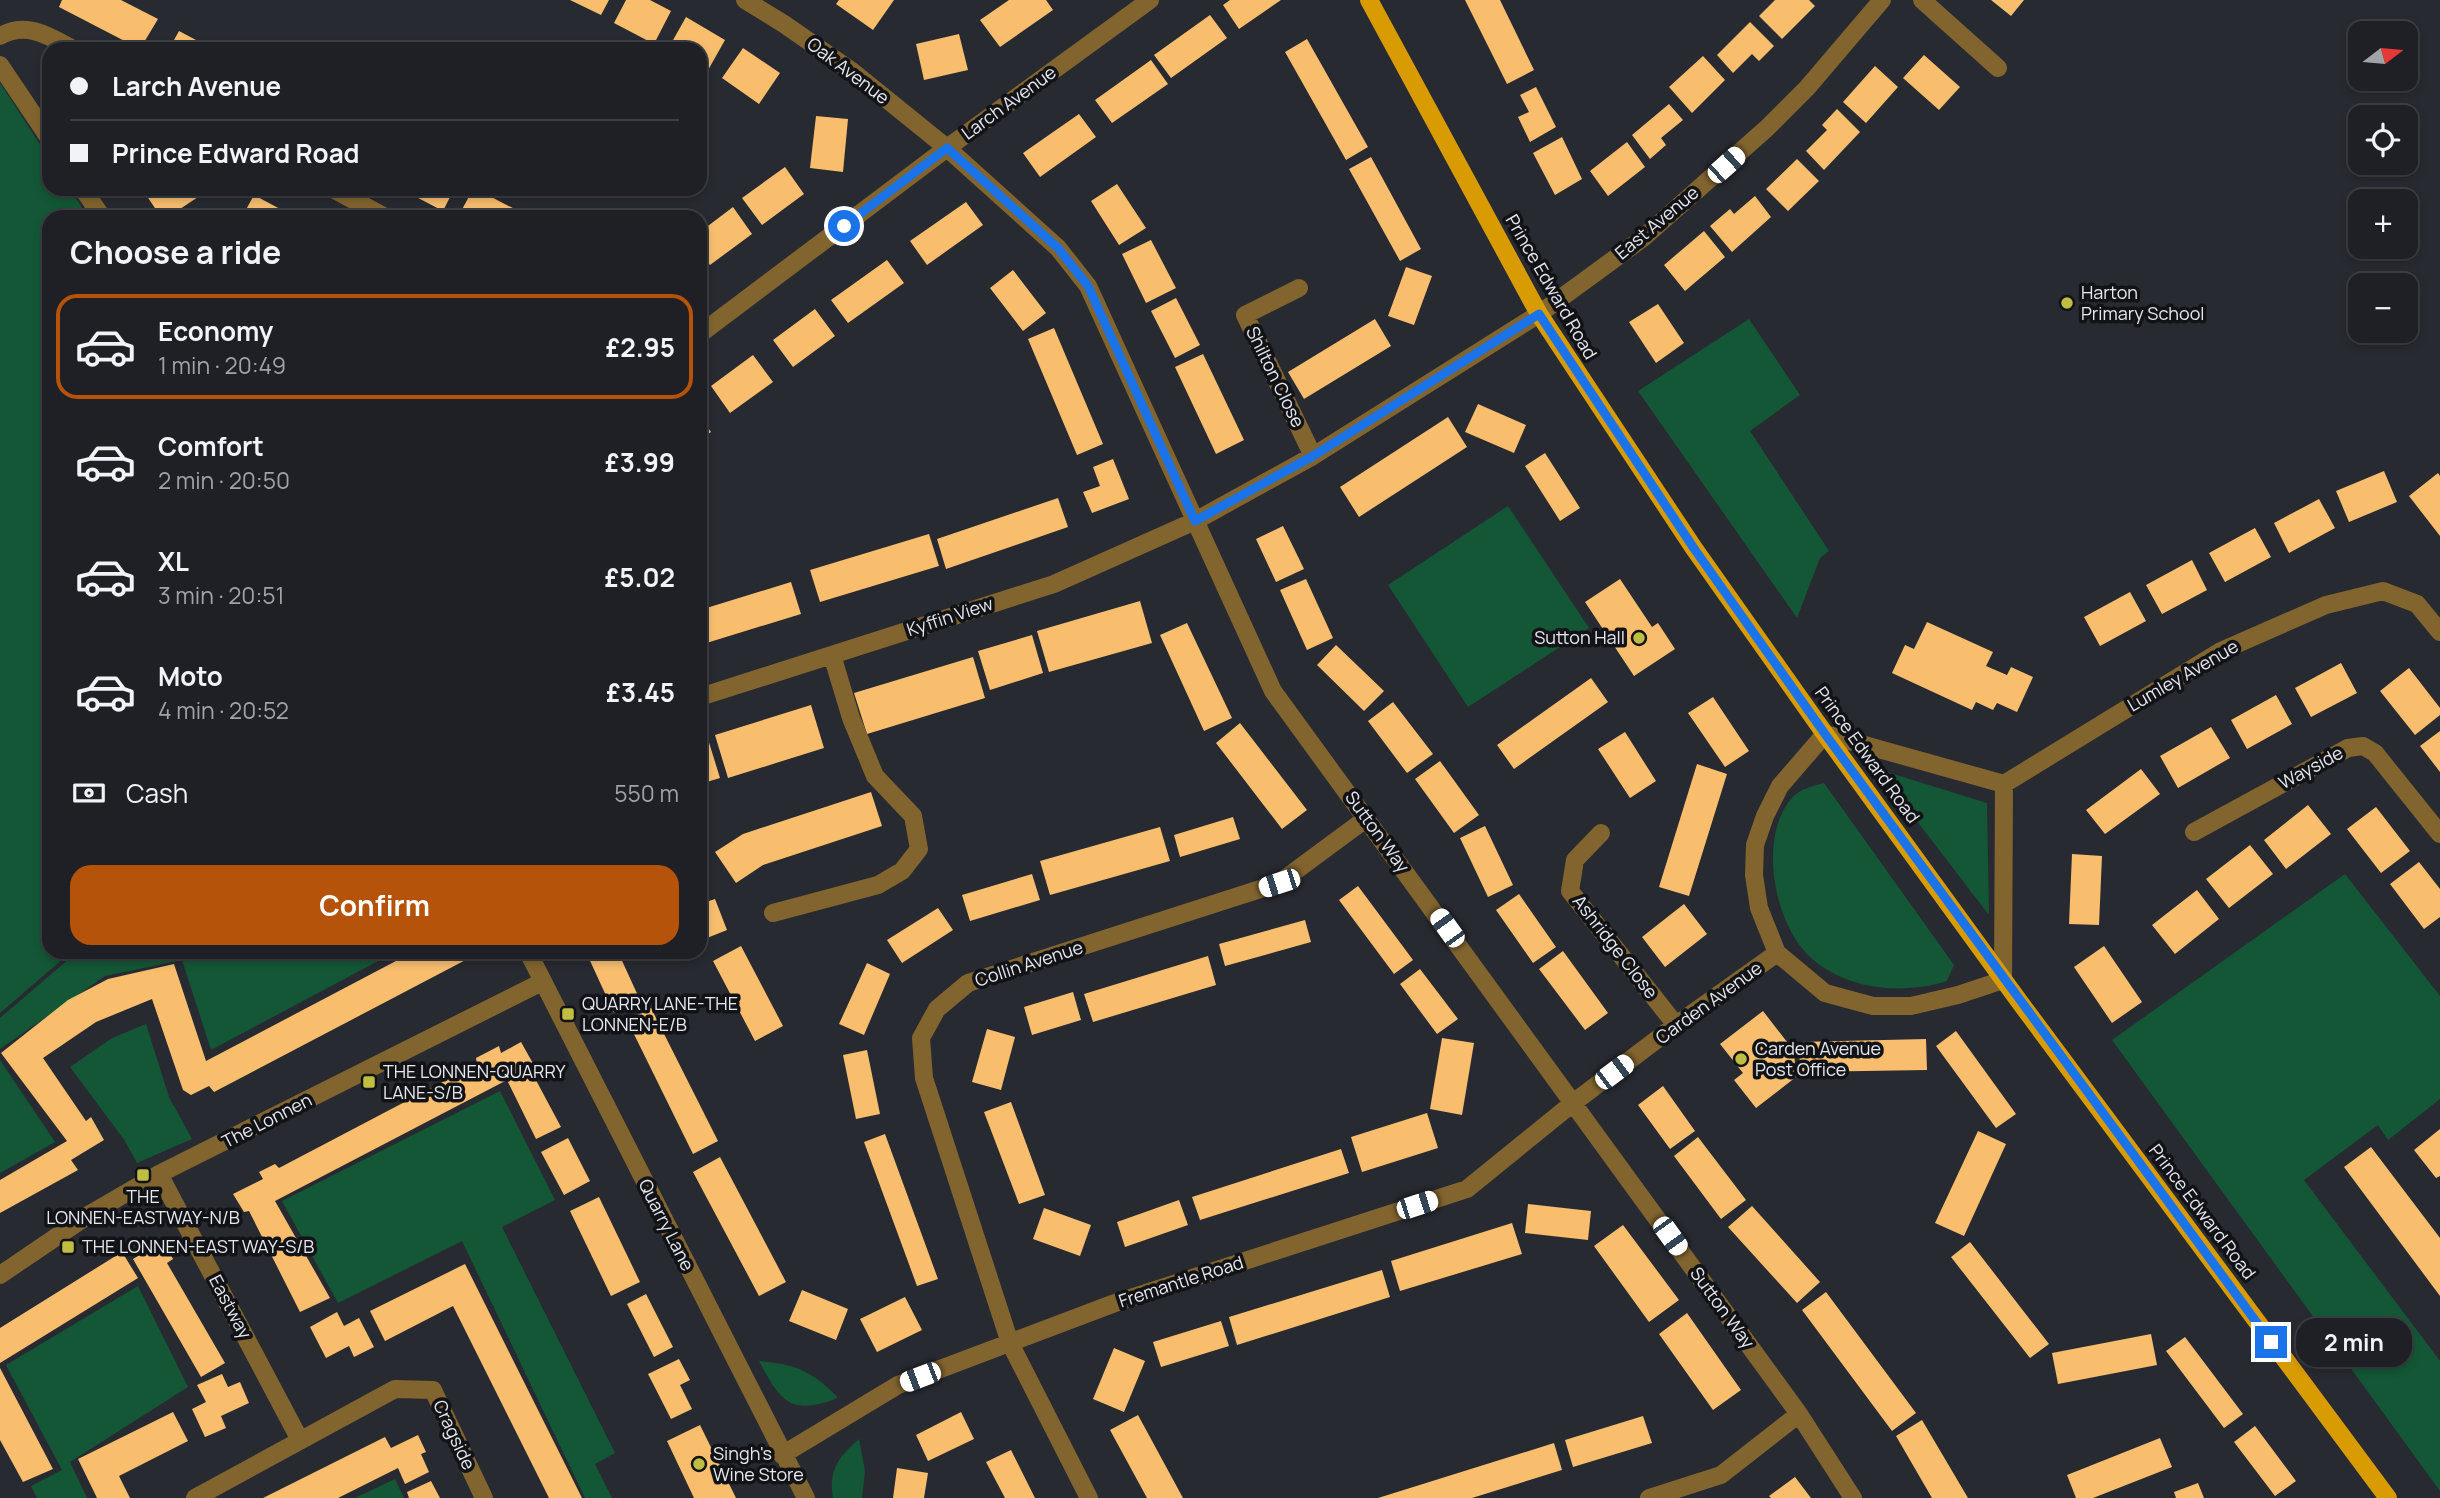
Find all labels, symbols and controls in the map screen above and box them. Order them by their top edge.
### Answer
north arrow [2348,21,2418,91]
map controls [2348,21,2418,343]
street label: Oak Avenue [803,31,895,109]
street label: Larch Avenue [956,60,1061,145]
text: Larch Avenue [112,68,281,104]
button: locate [2348,105,2418,175]
text: Prince Edward Road [112,135,360,171]
car [1704,143,1749,187]
street label: East Avenue [1610,180,1703,264]
button: + [2348,189,2418,259]
route start [828,210,860,242]
street label: Prince Edward Road [1501,210,1603,363]
text: Choose a ride [70,230,281,274]
button: − [2348,273,2418,343]
place label: Harton Primary School [2081,280,2205,325]
marker: Harton Primary School [2059,295,2075,311]
text: Economy [158,313,273,349]
icon: car [74,315,137,378]
street label: Shilton Close [1241,322,1311,431]
text: £2.95 [605,329,675,365]
text: 1 min · 20:49 [158,349,286,381]
text: Comfort [158,428,264,464]
icon: car [74,430,137,493]
text: £3.99 [605,444,675,480]
text: 2 min · 20:50 [158,464,290,496]
text: XL [158,543,189,579]
icon: car [74,545,137,608]
text: £5.02 [604,559,675,595]
text: 3 min · 20:51 [158,579,285,611]
street label: Kyffin View [903,591,996,641]
place label: Sutton Hall [1534,625,1625,649]
marker: Sutton Hall [1631,630,1647,646]
street label: Lumley Avenue [2123,634,2242,717]
text: Moto [158,658,223,694]
icon: car [74,660,137,723]
text: £3.45 [606,674,675,710]
street label: Prince Edward Road [1810,681,1926,828]
text: 4 min · 20:52 [158,694,289,726]
street label: Wayside [2274,740,2347,794]
icon: cash [70,774,108,812]
text: Cash [126,775,188,811]
text: 550 m [614,777,679,809]
street label: Sutton Way [1340,786,1416,877]
button: Confirm [70,865,679,945]
car [1256,867,1303,899]
street label: Ashridge Close [1568,890,1664,1003]
car [1427,905,1468,951]
street label: Collin Avenue [972,934,1086,992]
street label: Carden Avenue [1650,955,1766,1049]
place label: QUARRY LANE-THE LONNEN-E/B [582,991,738,1036]
marker: QUARRY LANE-THE LONNEN-E/B [560,1006,576,1022]
place label: Carden Avenue Post Office [1755,1036,1881,1081]
car [1591,1051,1638,1093]
marker: Carden Avenue Post Office [1733,1051,1749,1067]
place label: THE LONNEN-QUARRY LANE-S/B [383,1059,567,1104]
marker: THE LONNEN-QUARRY LANE-S/B [361,1074,377,1090]
street label: The Lonnen [218,1087,316,1153]
street label: Prince Edward Road [2144,1139,2262,1284]
marker: THE LONNEN-EASTWAY-N/B [135,1167,151,1183]
street label: Quarry Lane [633,1175,700,1275]
place label: THE LONNEN-EASTWAY-N/B [46,1184,240,1229]
car [1394,1189,1441,1221]
car [1650,1213,1691,1259]
place label: THE LONNEN-EAST WAY-S/B [82,1234,314,1258]
marker: THE LONNEN-EAST WAY-S/B [60,1239,76,1255]
street label: Fremantle Road [1115,1250,1246,1313]
street label: Sutton Way [1685,1262,1761,1353]
street label: Eastway [204,1270,258,1343]
callout: 2 min [2296,1318,2411,1366]
route end [2255,1326,2287,1358]
text: 2 min [2324,1326,2384,1358]
car [897,1360,944,1394]
street label: Cragside [428,1396,482,1473]
place label: Singh's Wine Store [713,1441,804,1486]
marker: Singh's Wine Store [691,1456,707,1472]

